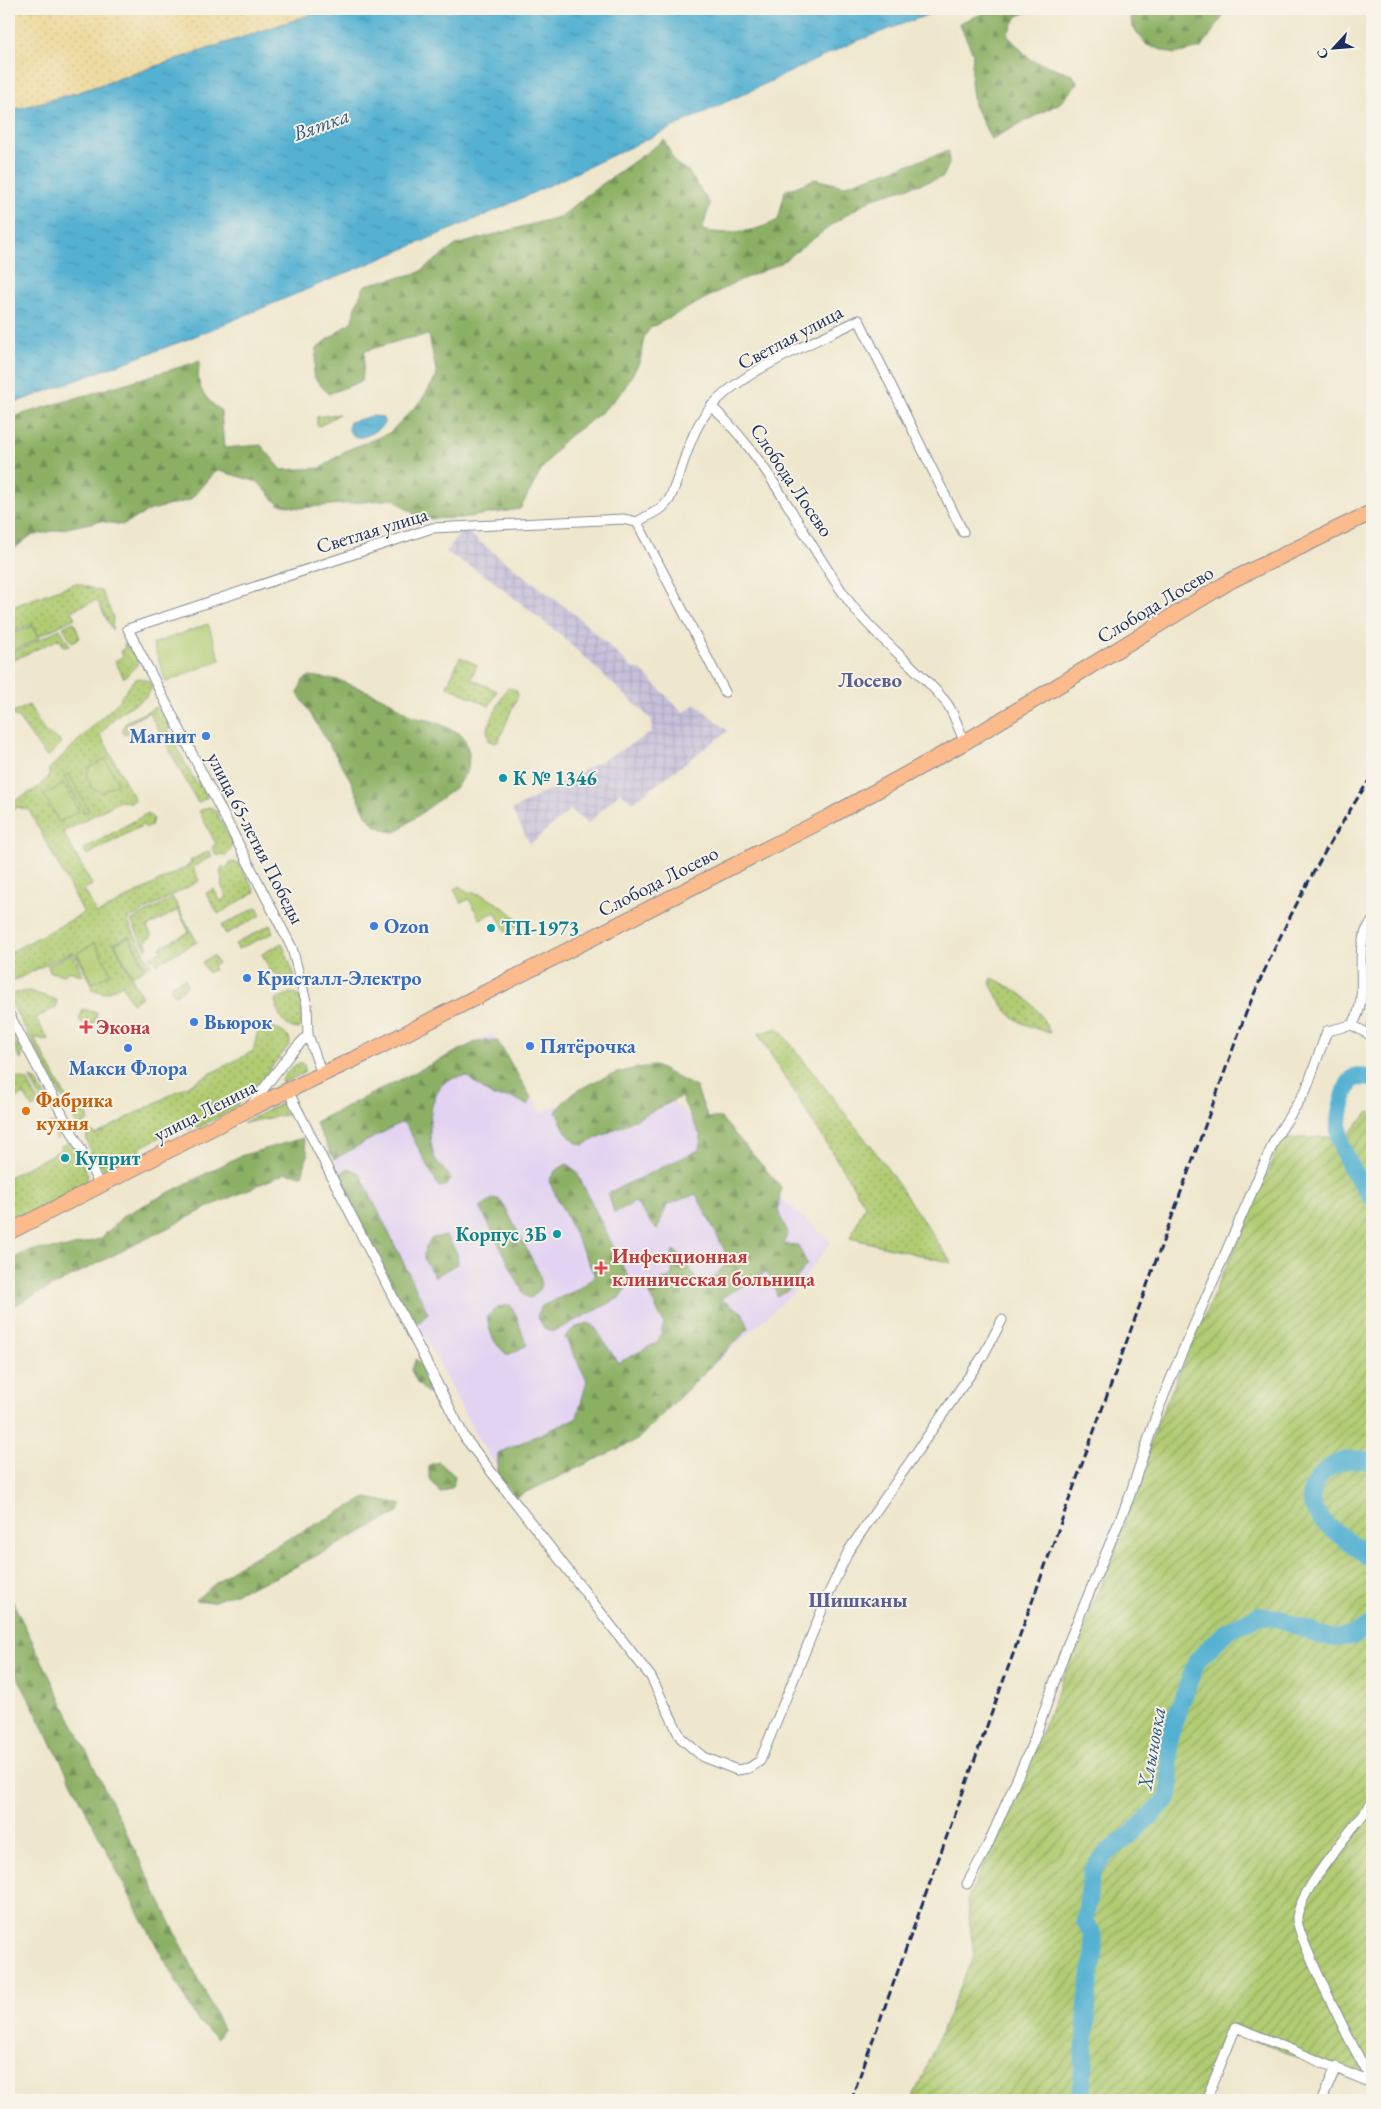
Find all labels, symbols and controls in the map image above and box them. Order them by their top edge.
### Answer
north arrow [1308,22,1358,72]
text: С [1312,45,1333,62]
water label: Вятка [288,101,353,147]
street label: Светлая улица [733,298,847,376]
street label: Слобода Лосево [744,418,840,542]
street label: Светлая улица [313,501,431,559]
street label: Слобода Лосево [1092,559,1218,649]
district label: Лосево [838,666,903,693]
place label: Магнит [129,723,196,749]
marker: Магнит [200,730,212,742]
street label: улица 65-летия Победы [201,748,311,928]
place label: К № 1346 [513,765,597,791]
marker: К № 1346 [497,772,509,784]
street label: Слобода Лосево [593,839,723,922]
place label: Ozon [384,913,429,939]
place label: ТП-1973 [501,915,579,941]
marker: Ozon [368,920,380,932]
marker: ТП-1973 [485,922,497,934]
place label: Кристалл-Электро [257,965,422,991]
marker: Кристалл-Электро [241,972,253,984]
place label: Вьюрок [204,1009,272,1035]
place label: Экона [96,1014,151,1040]
marker: Вьюрок [188,1016,200,1028]
marker: Экона [80,1021,92,1033]
place label: Пятёрочка [540,1033,636,1059]
marker: Пятёрочка [524,1040,536,1052]
marker: Макси Флора [122,1042,134,1054]
place label: Макси Флора [69,1055,188,1081]
street label: улица Ленина [149,1073,261,1147]
place label: Фабрика кухня [36,1087,113,1136]
marker: Фабрика кухня [20,1105,32,1117]
place label: Куприт [75,1145,141,1171]
marker: Куприт [59,1152,71,1164]
place label: Корпус 3Б [455,1221,547,1247]
marker: Корпус 3Б [551,1228,563,1240]
place label: Инфекционная клиническая больница [612,1243,815,1292]
marker: Инфекционная клиническая больница [594,1261,608,1275]
district label: Шишканы [808,1586,908,1613]
water label: Хлыновка [1130,1705,1172,1793]

